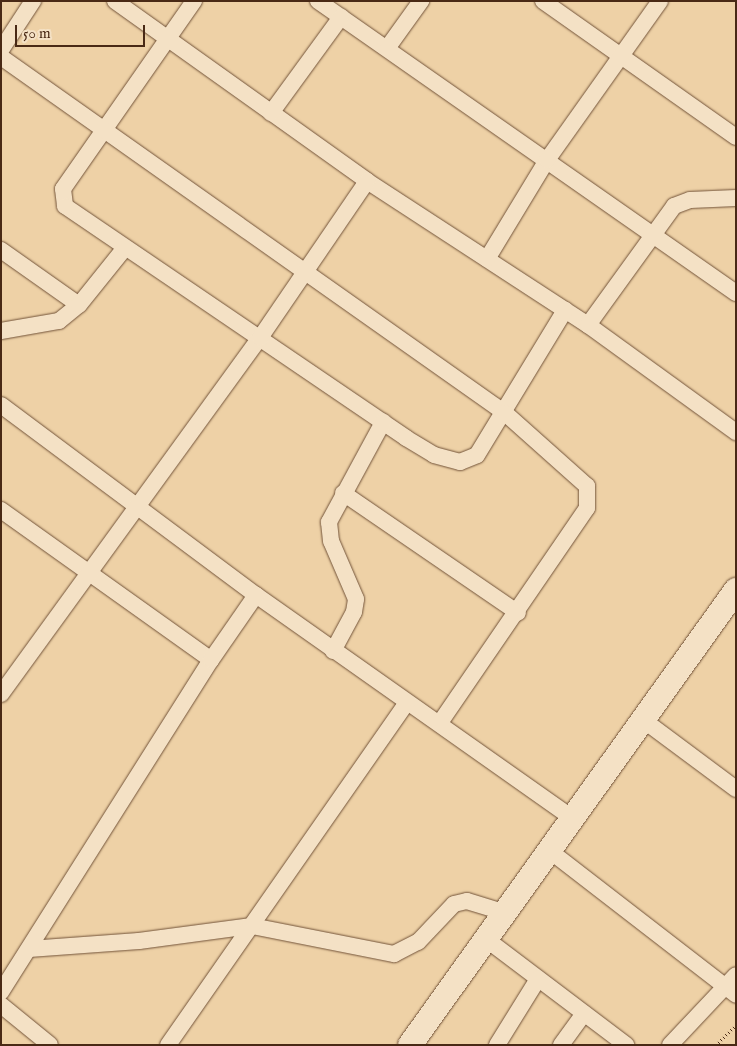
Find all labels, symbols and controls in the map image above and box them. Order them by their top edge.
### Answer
scale bar [18,15,148,47]
text: 50 m [23,24,51,43]

